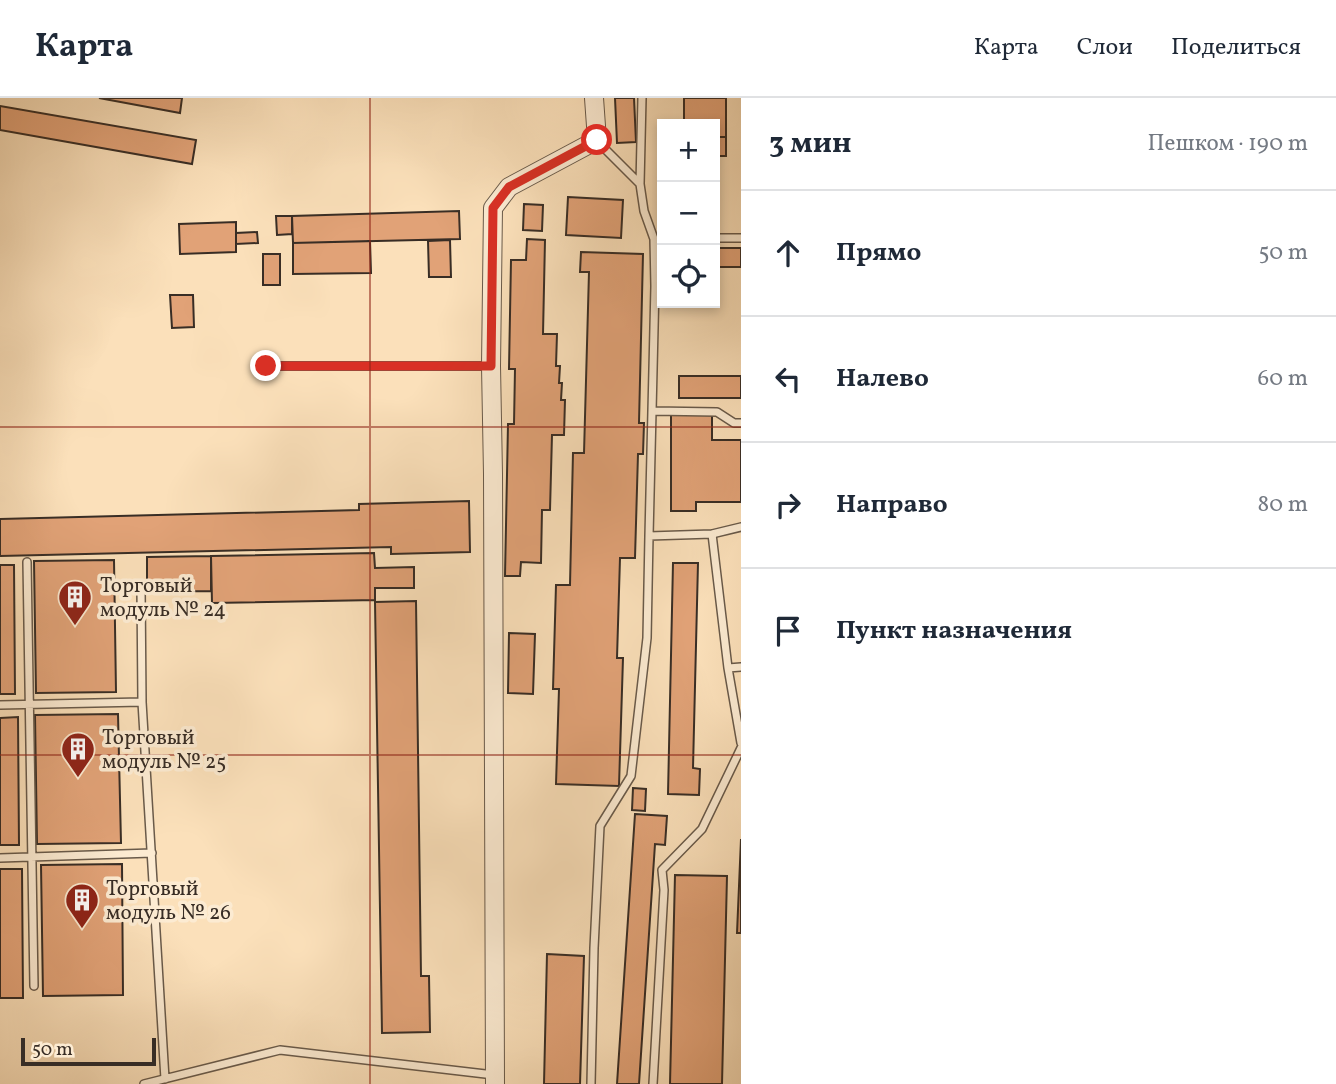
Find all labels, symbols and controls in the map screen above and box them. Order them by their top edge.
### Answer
text: Карта [35,25,133,71]
text: Карта [974,31,1039,65]
text: Слои [1077,31,1133,65]
text: Поделиться [1171,31,1301,65]
map controls [657,119,720,308]
button: + [657,119,720,182]
text: 3 мин [769,123,852,165]
route start [581,124,612,155]
text: Пешком · 190 m [1148,128,1308,160]
button: − [657,182,720,245]
icon: ahead [769,234,807,272]
text: Прямо [836,235,921,271]
text: 50 m [1259,237,1308,269]
button: locate [657,245,720,308]
route end [250,350,281,381]
icon: left [769,360,807,398]
text: Налево [836,361,929,397]
text: 60 m [1258,363,1308,395]
icon: right [769,486,807,524]
text: Направо [836,487,948,523]
text: 80 m [1258,489,1308,521]
place label: Торговый модуль № 24 [100,572,226,625]
building icon: Торговый модуль № 24 [56,578,94,627]
icon: arrive [769,612,807,650]
text: Пункт назначения [836,613,1072,649]
place label: Торговый модуль № 25 [102,724,226,777]
building icon: Торговый модуль № 25 [59,730,97,779]
place label: Торговый модуль № 26 [106,875,231,928]
building icon: Торговый модуль № 26 [63,881,101,930]
scale bar [21,1035,156,1067]
text: 50 m [32,1037,73,1063]

